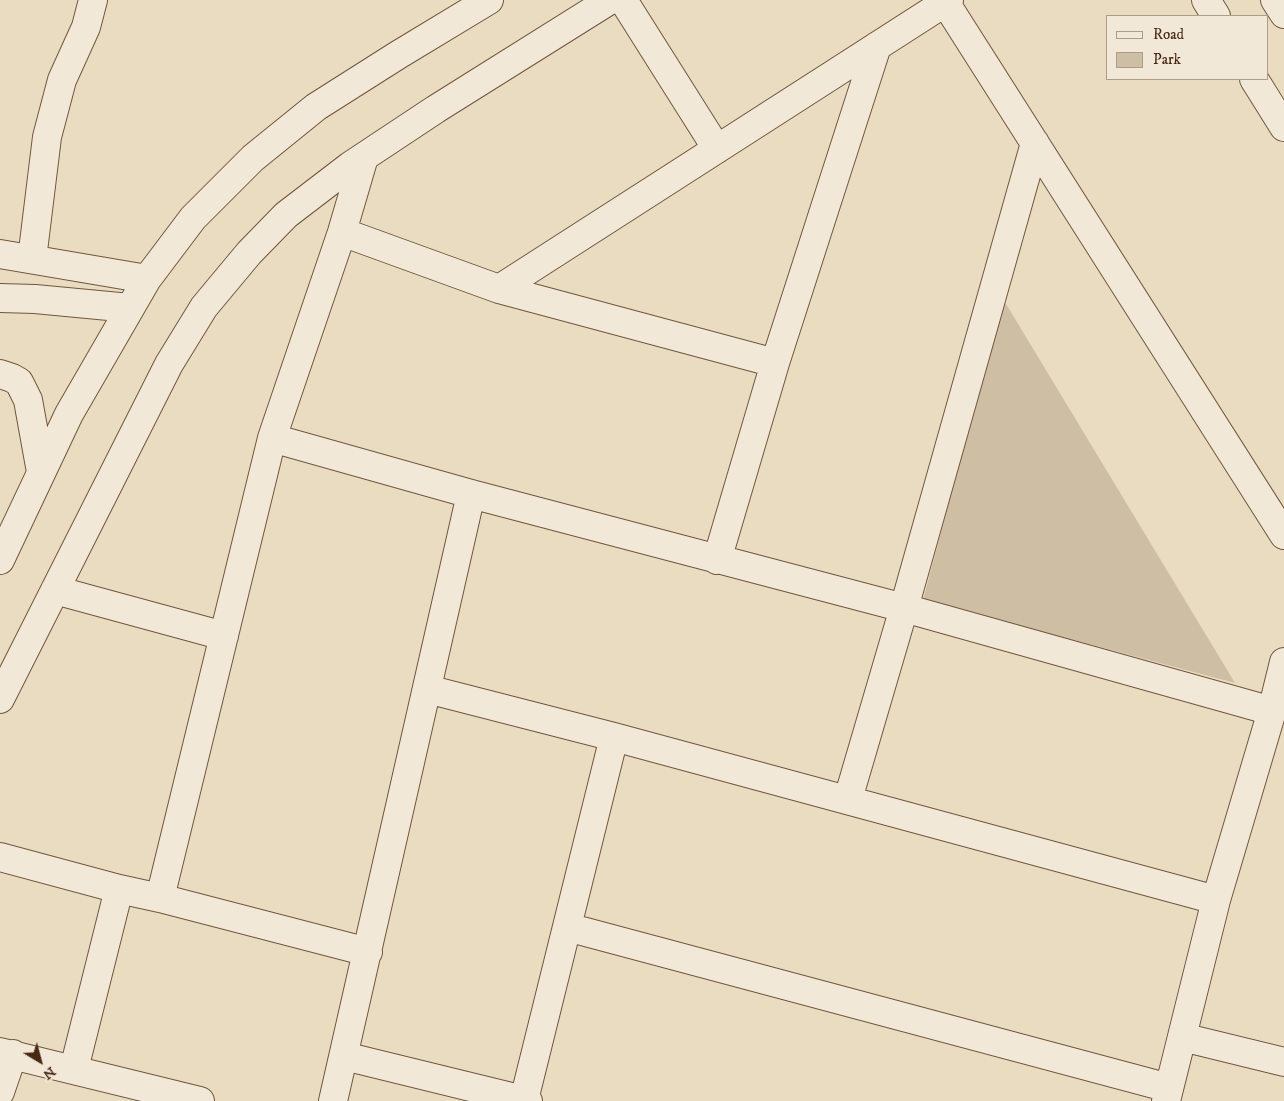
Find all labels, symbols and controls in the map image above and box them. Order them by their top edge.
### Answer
legend [1106,15,1269,80]
text: Road [1153,25,1184,44]
text: Park [1153,50,1181,69]
north arrow [15,1036,65,1086]
text: N [39,1062,59,1084]

